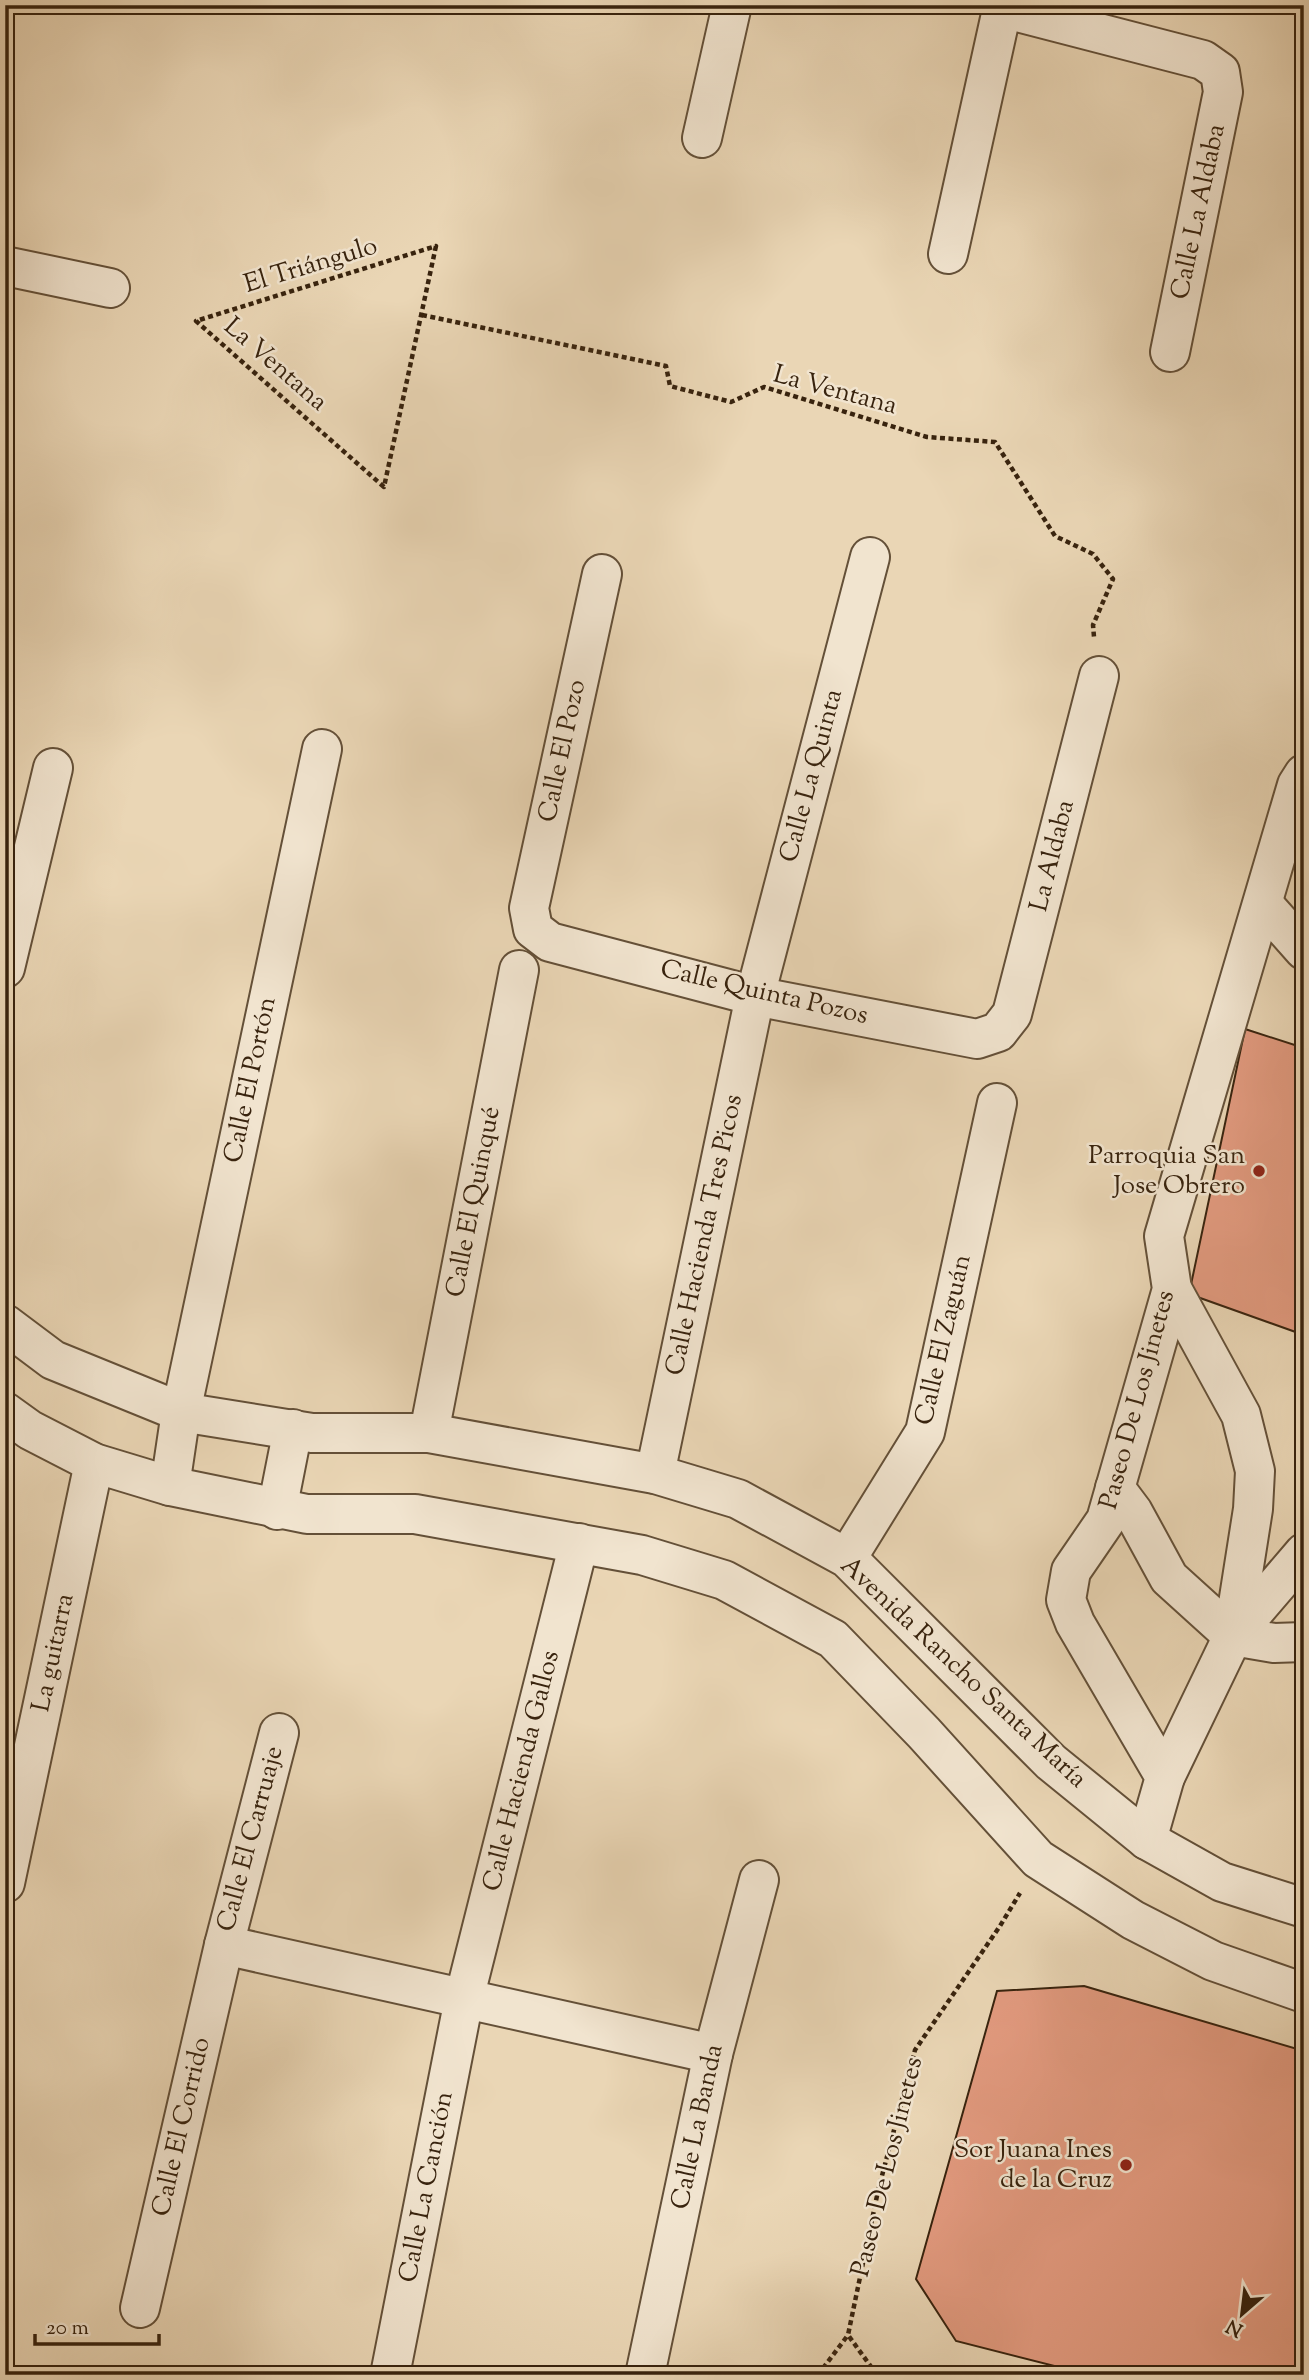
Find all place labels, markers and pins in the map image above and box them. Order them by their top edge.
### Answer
place label: Parroquia San Jose Obrero [1088,1138,1245,1205]
marker: Parroquia San Jose Obrero [1251,1163,1267,1179]
place label: Sor Juana Ines de la Cruz [954,2132,1112,2199]
marker: Sor Juana Ines de la Cruz [1118,2157,1134,2173]

